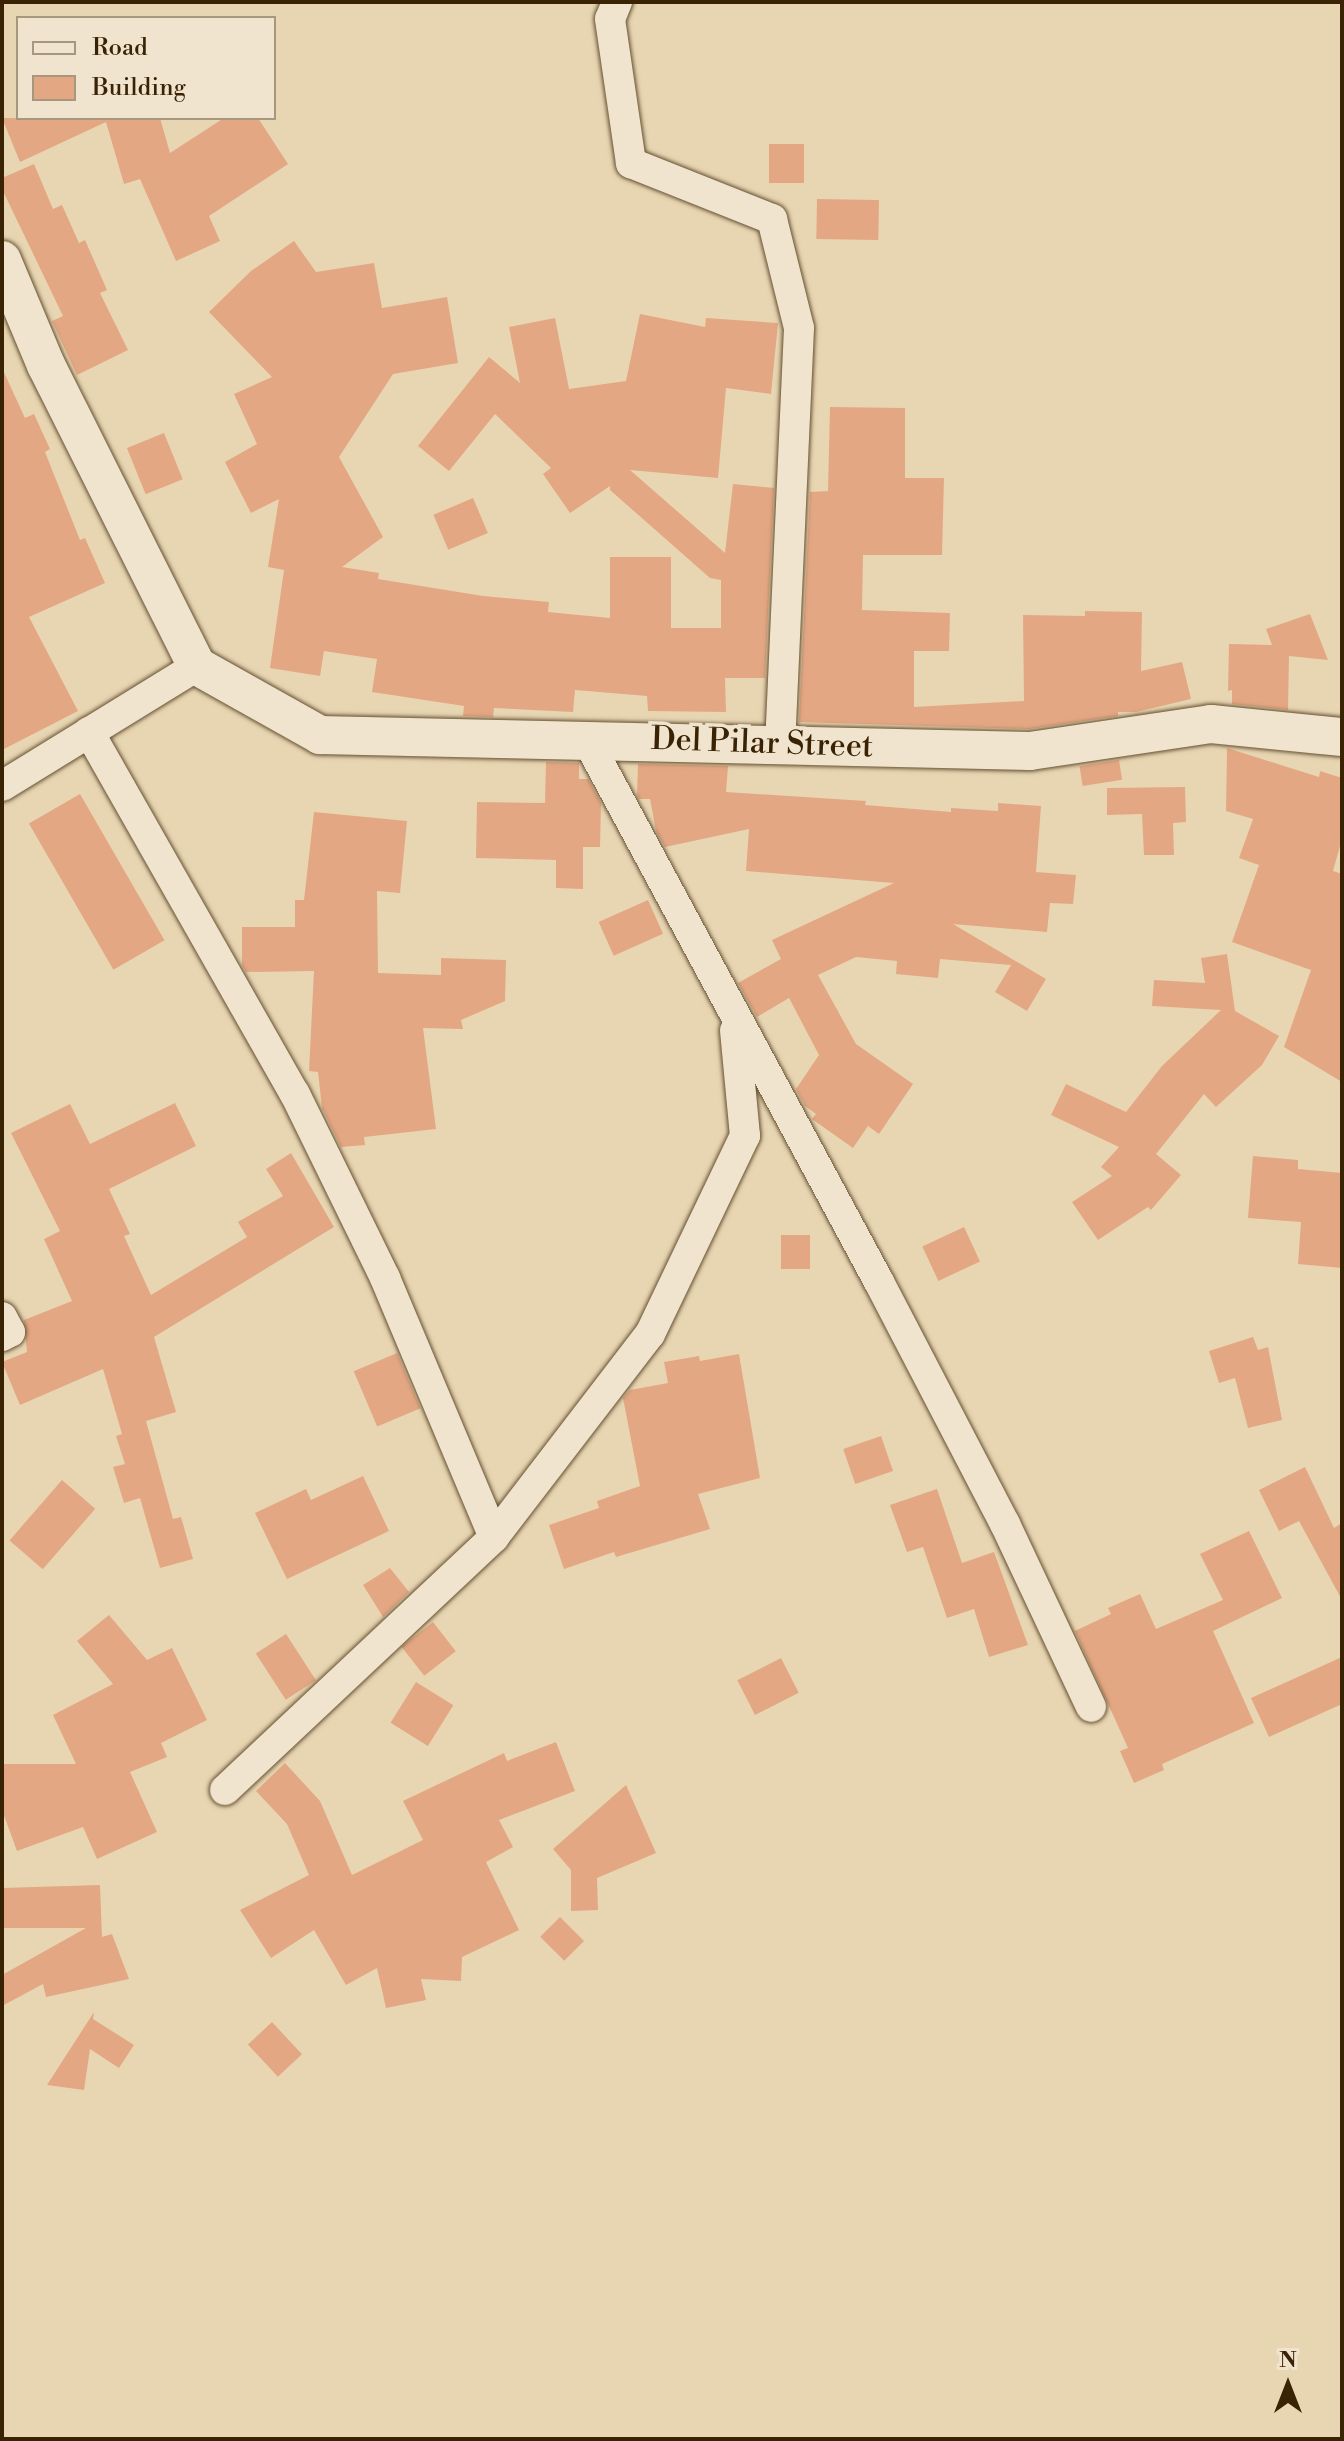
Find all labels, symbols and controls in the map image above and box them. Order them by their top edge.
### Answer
legend [16,16,276,120]
text: Road [92,33,148,63]
text: Building [92,73,186,103]
street label: Del Pilar Street [650,720,874,766]
north arrow [1248,2345,1328,2425]
text: N [1279,2347,1297,2374]

